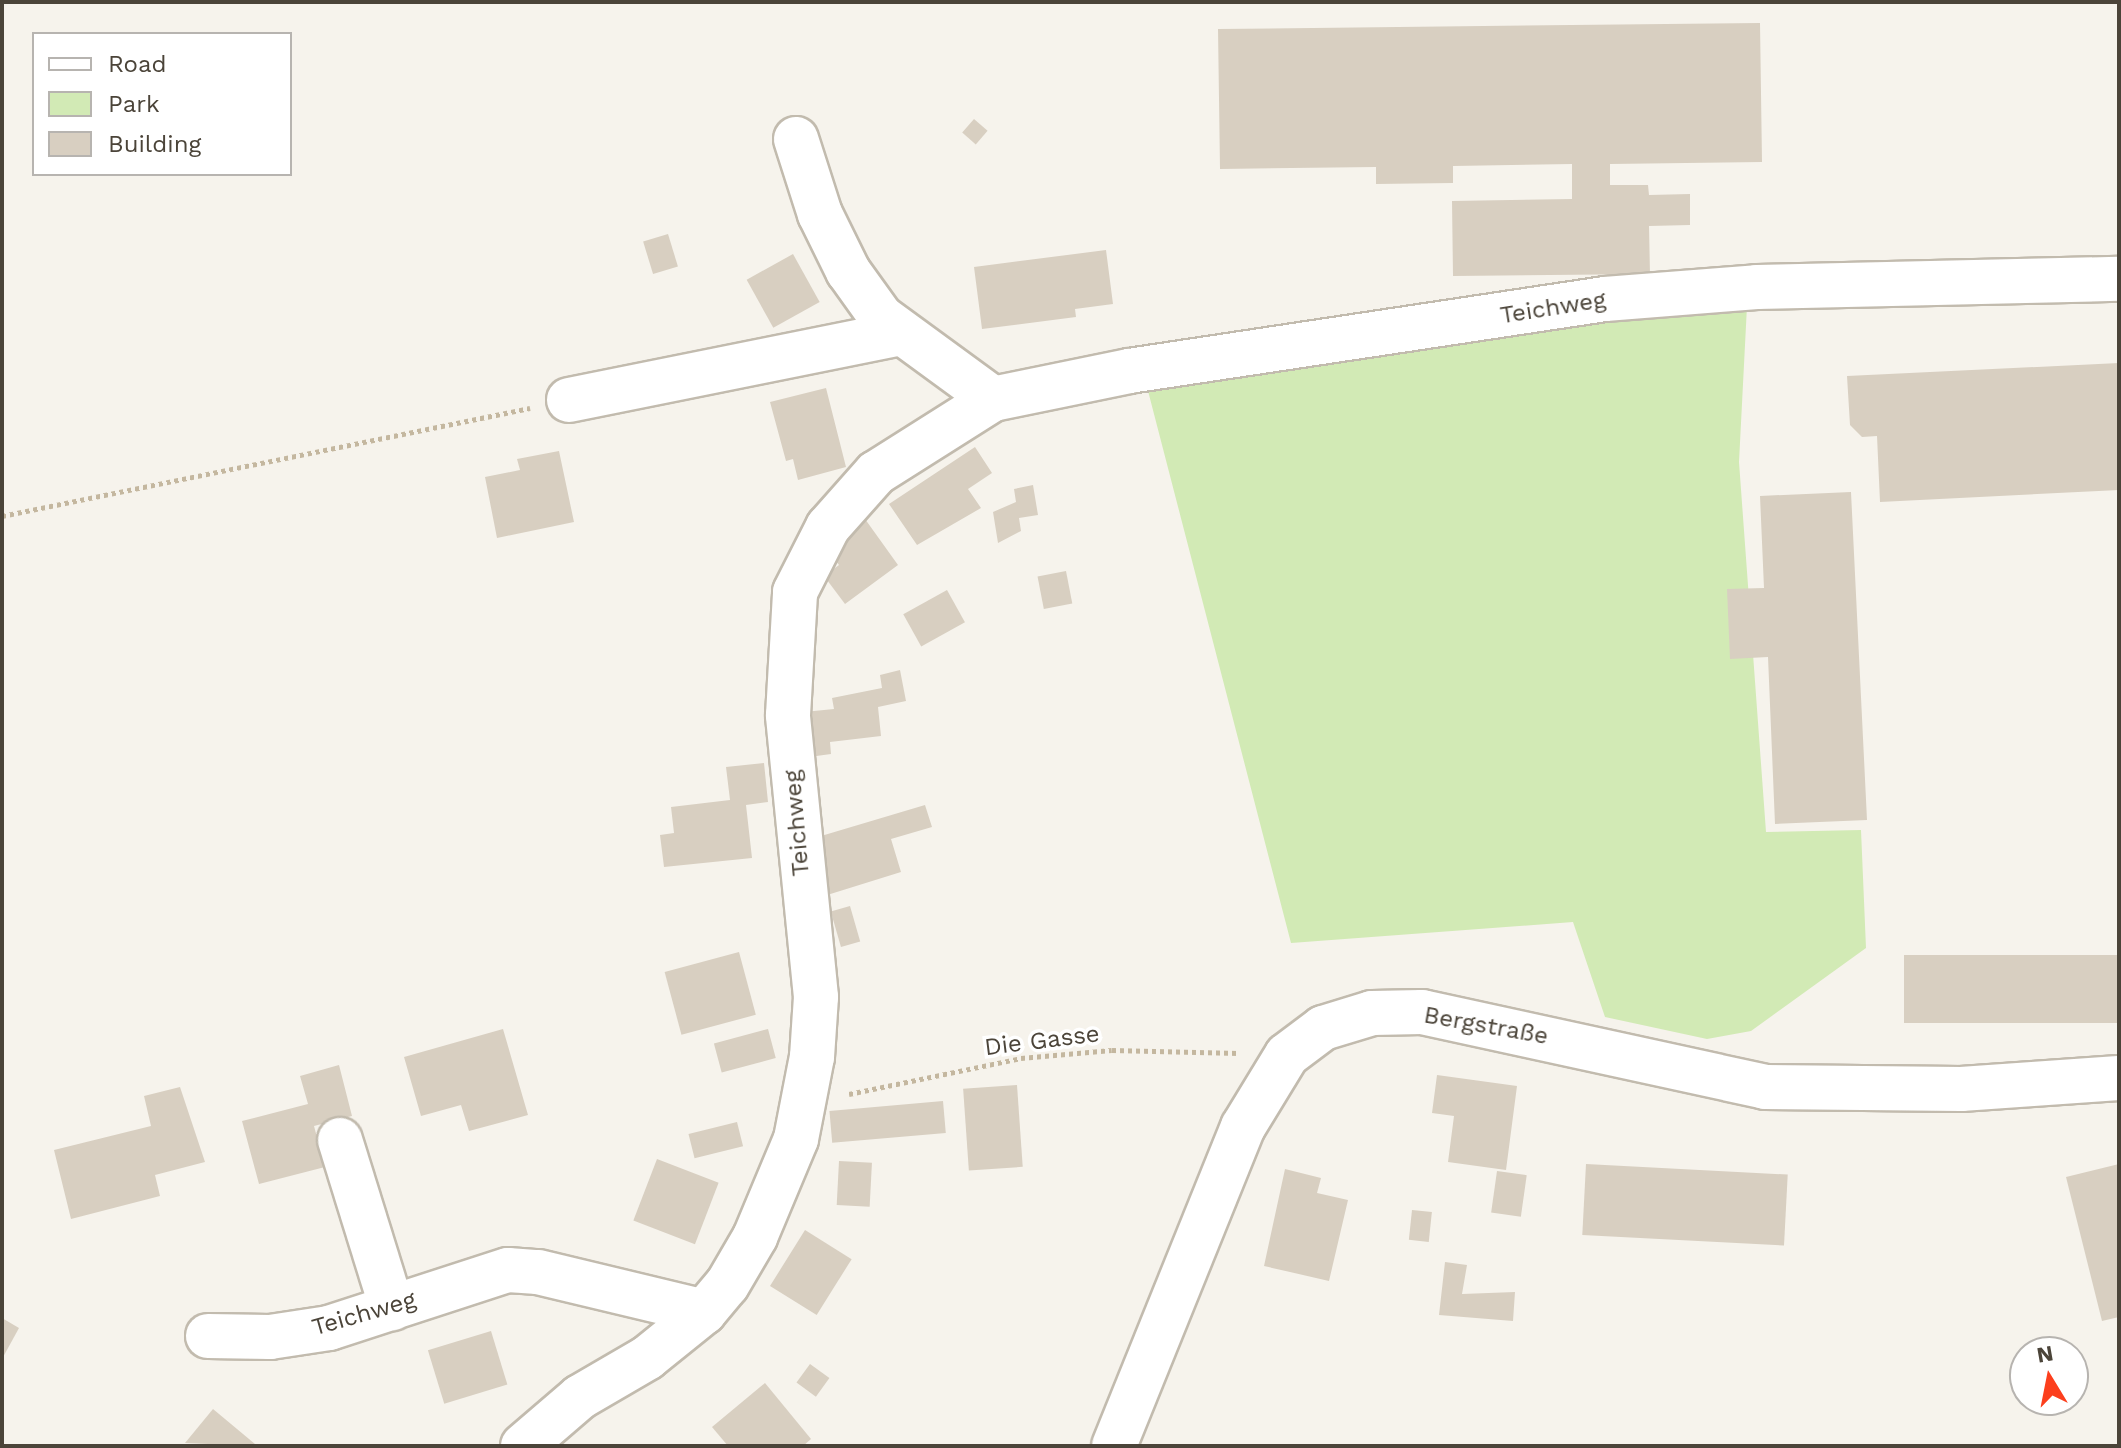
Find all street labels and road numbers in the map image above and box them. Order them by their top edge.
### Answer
street label: Teichweg [1498,285,1608,331]
street label: Teichweg [778,769,816,877]
street label: Bergstraße [1422,1001,1550,1051]
street label: Die Gasse [983,1020,1101,1062]
street label: Teichweg [309,1285,419,1343]

